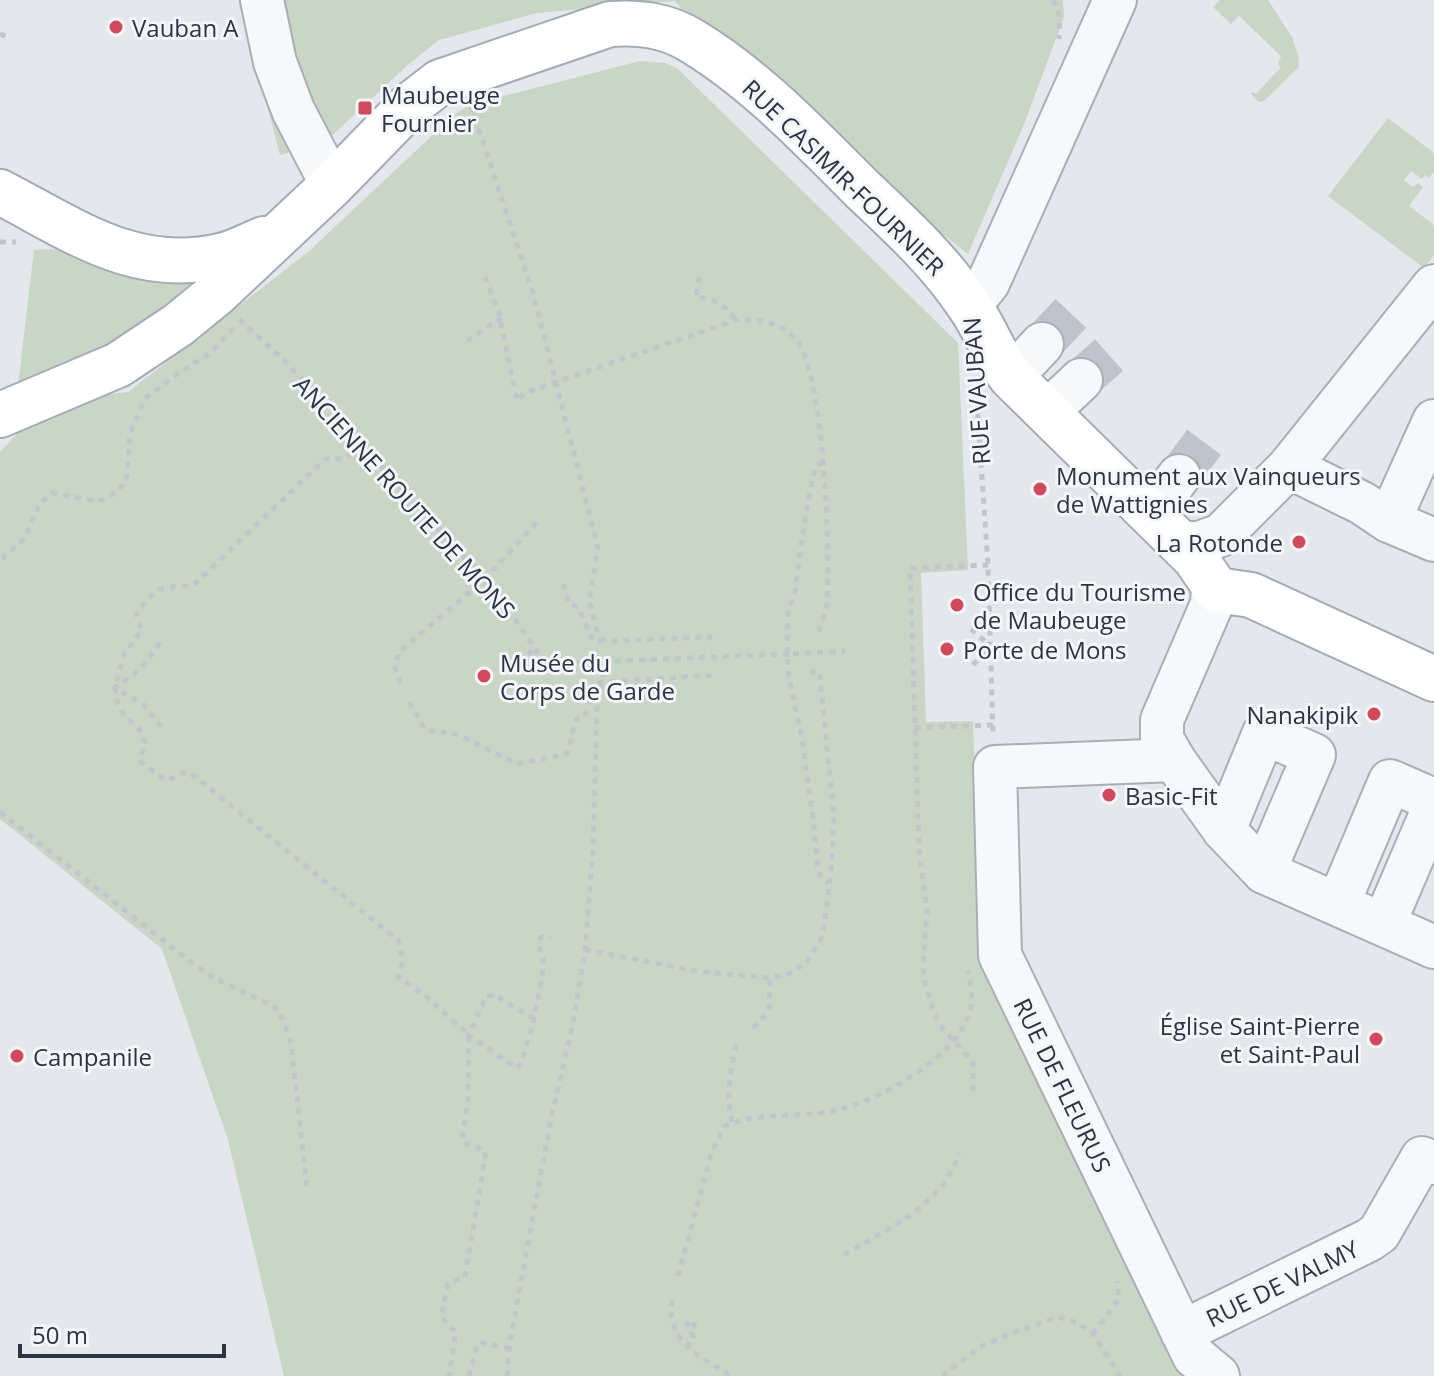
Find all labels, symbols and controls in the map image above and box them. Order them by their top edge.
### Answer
place label: Vauban A [132,11,239,44]
marker: Vauban A [107,18,125,36]
street label: RUE CASIMIR-FOURNIER [736,72,952,282]
place label: Maubeuge Fournier [381,78,500,139]
marker: Maubeuge Fournier [356,99,374,117]
street label: RUE VAUBAN [954,316,998,466]
street label: ANCIENNE ROUTE DE MONS [287,368,523,626]
place label: Monument aux Vainqueurs de Wattignies [1056,459,1361,520]
marker: Monument aux Vainqueurs de Wattignies [1031,480,1049,498]
place label: La Rotonde [1156,526,1283,559]
marker: La Rotonde [1290,533,1308,551]
place label: Office du Tourisme de Maubeuge [973,575,1186,636]
marker: Office du Tourisme de Maubeuge [948,596,966,614]
place label: Porte de Mons [963,633,1127,666]
marker: Porte de Mons [938,640,956,658]
place label: Musée du Corps de Garde [500,646,675,707]
marker: Musée du Corps de Garde [475,667,493,685]
place label: Nanakipik [1247,698,1358,731]
marker: Nanakipik [1365,705,1383,723]
place label: Basic-Fit [1125,779,1218,812]
marker: Basic-Fit [1100,786,1118,804]
street label: RUE DE FLEURUS [1007,992,1119,1178]
place label: Église Saint-Pierre et Saint-Paul [1160,1009,1360,1070]
marker: Église Saint-Pierre et Saint-Paul [1367,1030,1385,1048]
place label: Campanile [33,1040,152,1073]
marker: Campanile [8,1047,26,1065]
street label: RUE DE VALMY [1200,1232,1364,1334]
scale bar [20,1308,224,1358]
text: 50 m [32,1318,88,1351]

